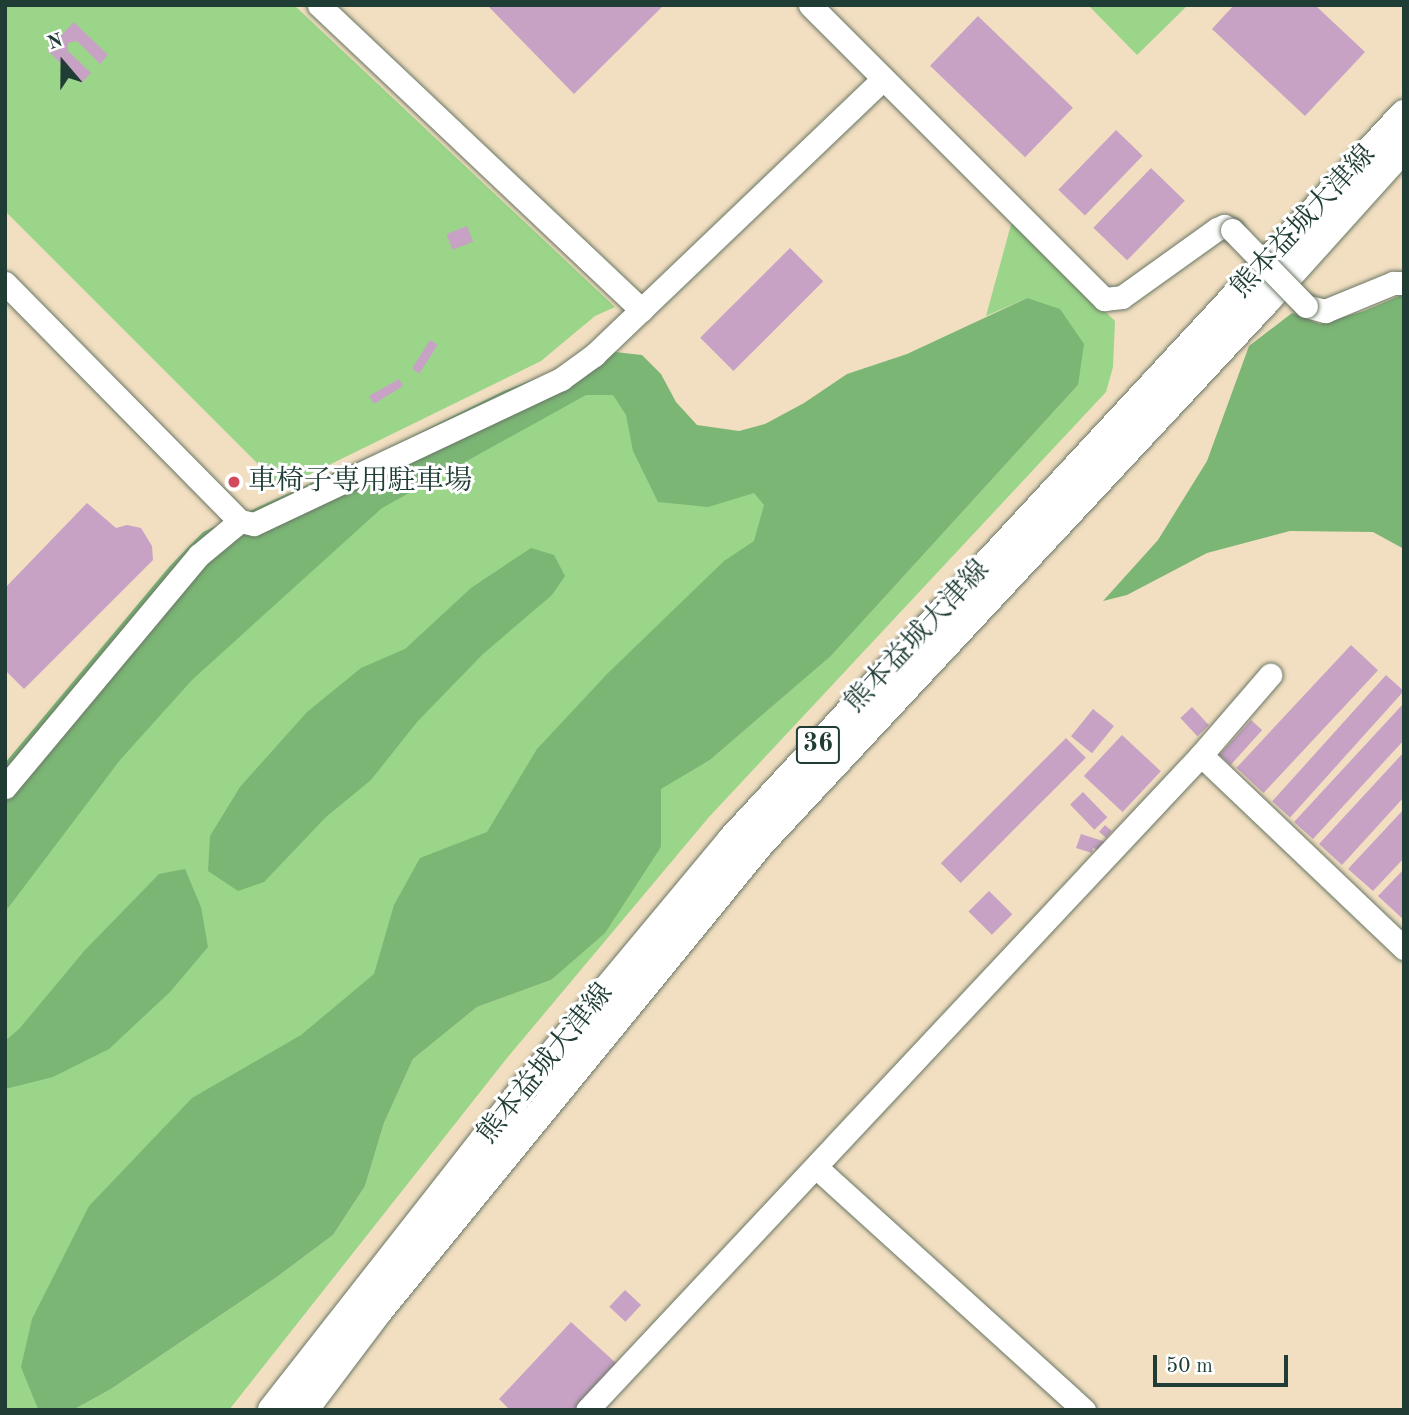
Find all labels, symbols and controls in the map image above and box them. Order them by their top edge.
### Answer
north arrow [28,28,98,98]
text: N [46,31,66,54]
street label: 熊本益城大津線 [1225,139,1383,305]
place label: 車椅子専用駐車場 [248,465,472,499]
marker: 車椅子専用駐車場 [226,474,242,490]
street label: 熊本益城大津線 [839,554,997,720]
road number: 36 [795,722,841,768]
street label: 熊本益城大津線 [471,977,621,1151]
scale bar [1157,1342,1292,1386]
text: 50 m [1166,1356,1213,1377]

